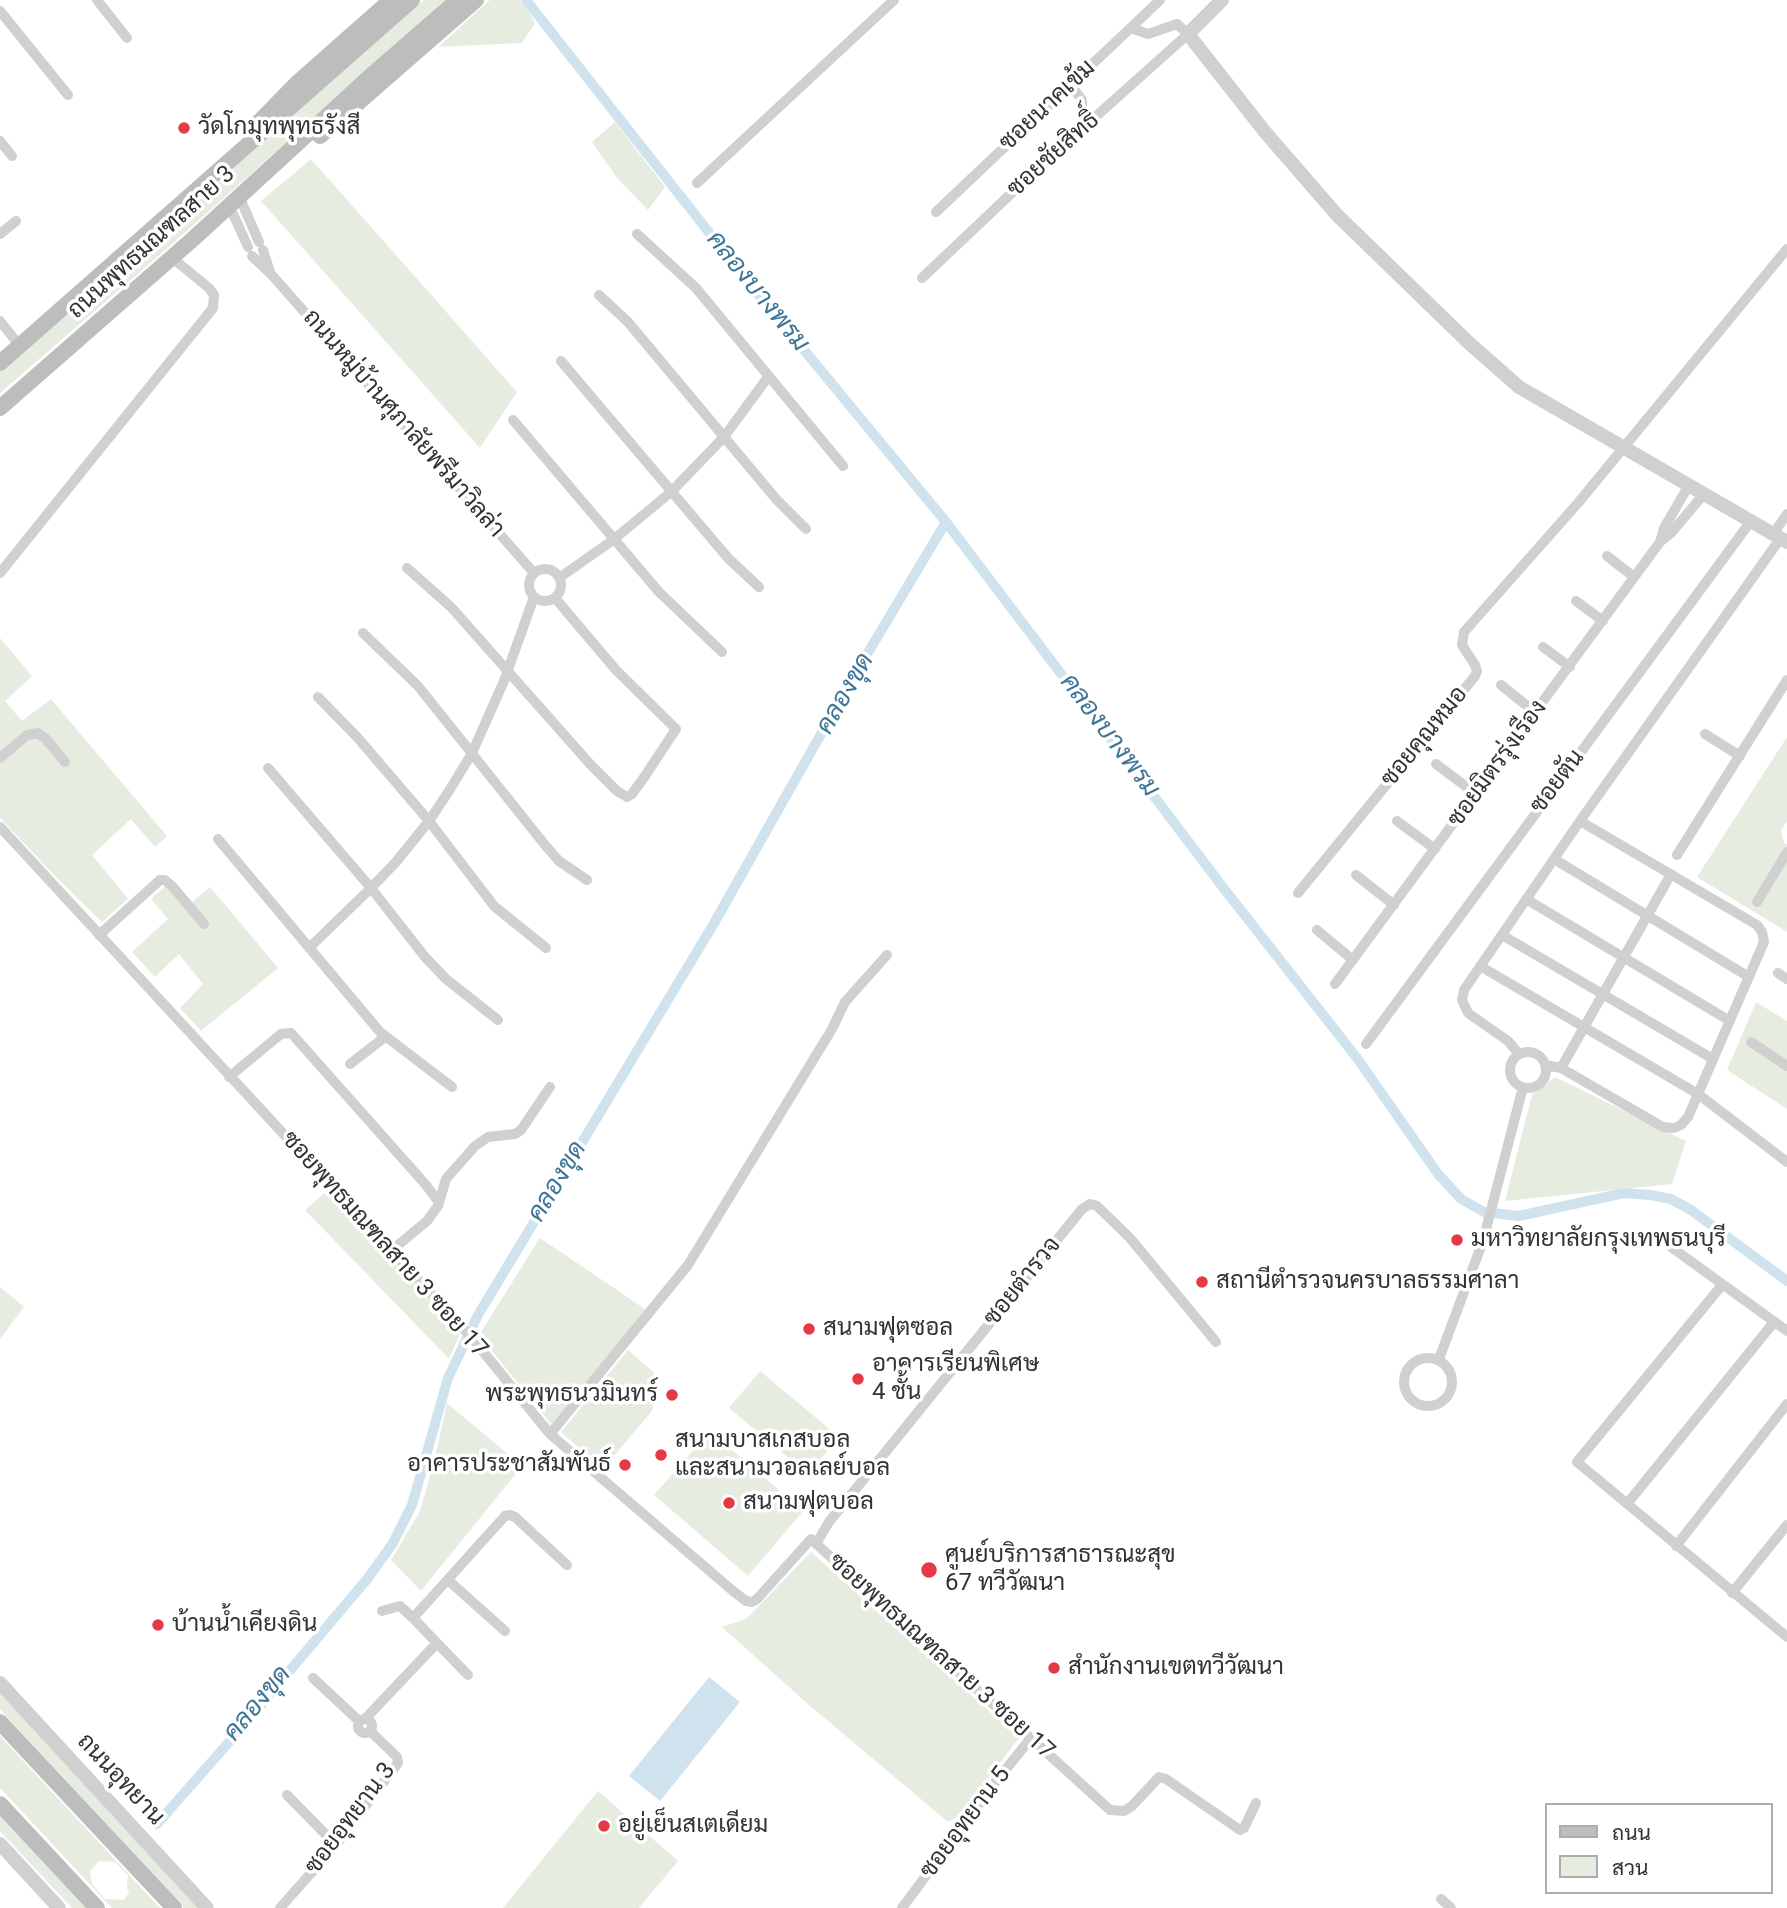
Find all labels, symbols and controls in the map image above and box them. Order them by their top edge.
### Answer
street label: ซอยนาคเข้ม [994,54,1102,158]
street label: ซอยชัยสิทธิ์ [1002,106,1106,204]
place label: วัดโกมุทพุทธรังสี [198,114,360,142]
marker: วัดโกมุทพุทธรังสี [176,120,192,136]
street label: ถนนพุทธมณฑลสาย 3 [63,160,241,326]
water label: คลองบางพรม [699,225,815,359]
street label: ถนนหมู่บ้านศุภาลัยพรีมาวิลล่า [296,304,510,544]
water label: คลองขุด [810,648,882,740]
water label: คลองบางพรม [1053,668,1165,804]
street label: ซอยคุณหมอ [1376,681,1474,793]
street label: ซอยมิตรรุ่งเรือง [1442,695,1554,833]
street label: ซอยตัน [1525,744,1591,820]
street label: ซอยพุทธมณฑลสาย 3 ซอย 17 [275,1126,493,1364]
water label: คลองขุด [522,1136,594,1228]
place label: มหาวิทยาลัยกรุงเทพธนบุรี [1471,1226,1726,1254]
street label: ซอยตำรวจ [978,1232,1068,1332]
marker: มหาวิทยาลัยกรุงเทพธนบุรี [1449,1232,1465,1248]
place label: สถานีตำรวจนครบาลธรรมศาลา [1216,1268,1519,1296]
marker: สถานีตำรวจนครบาลธรรมศาลา [1194,1274,1210,1290]
place label: สนามฟุตซอล [823,1315,953,1343]
marker: สนามฟุตซอล [801,1321,817,1337]
place label: อาคารเรียนพิเศษ 4 ชั้น [872,1351,1039,1407]
marker: อาคารเรียนพิเศษ 4 ชั้น [850,1371,866,1387]
place label: พระพุทธนวมินทร์ [485,1381,658,1409]
marker: พระพุทธนวมินทร์ [664,1387,680,1403]
place label: สนามบาสเกสบอล และสนามวอลเลย์บอล [675,1427,890,1483]
marker: สนามบาสเกสบอล และสนามวอลเลย์บอล [653,1447,669,1463]
place label: อาคารประชาสัมพันธ์ [407,1451,611,1479]
marker: อาคารประชาสัมพันธ์ [617,1457,633,1473]
place label: สนามฟุตบอล [743,1489,874,1517]
marker: สนามฟุตบอล [721,1495,737,1511]
place label: ศูนย์บริการสาธารณะสุข 67 ทวีวัฒนา [945,1542,1175,1598]
street label: ซอยพุทธมณฑลสาย 3 ซอย 17 [822,1548,1060,1766]
marker: ศูนย์บริการสาธารณะสุข 67 ทวีวัฒนา [919,1560,939,1580]
place label: บ้านน้ำเคียงดิน [172,1611,317,1639]
marker: บ้านน้ำเคียงดิน [150,1617,166,1633]
place label: สำนักงานเขตทวีวัฒนา [1068,1654,1284,1682]
water label: คลองขุด [218,1660,298,1748]
marker: สำนักงานเขตทวีวัฒนา [1046,1660,1062,1676]
street label: ถนนอุทยาน [70,1728,170,1832]
street label: ซอยอุทยาน 3 [300,1757,402,1881]
street label: ซอยอุทยาน 5 [915,1761,1017,1885]
legend [1546,1803,1773,1894]
place label: อยู่เย็นสเตเดียม [618,1812,768,1840]
marker: อยู่เย็นสเตเดียม [596,1818,612,1834]
text: ถนน [1612,1821,1651,1845]
text: สวน [1612,1856,1648,1880]

